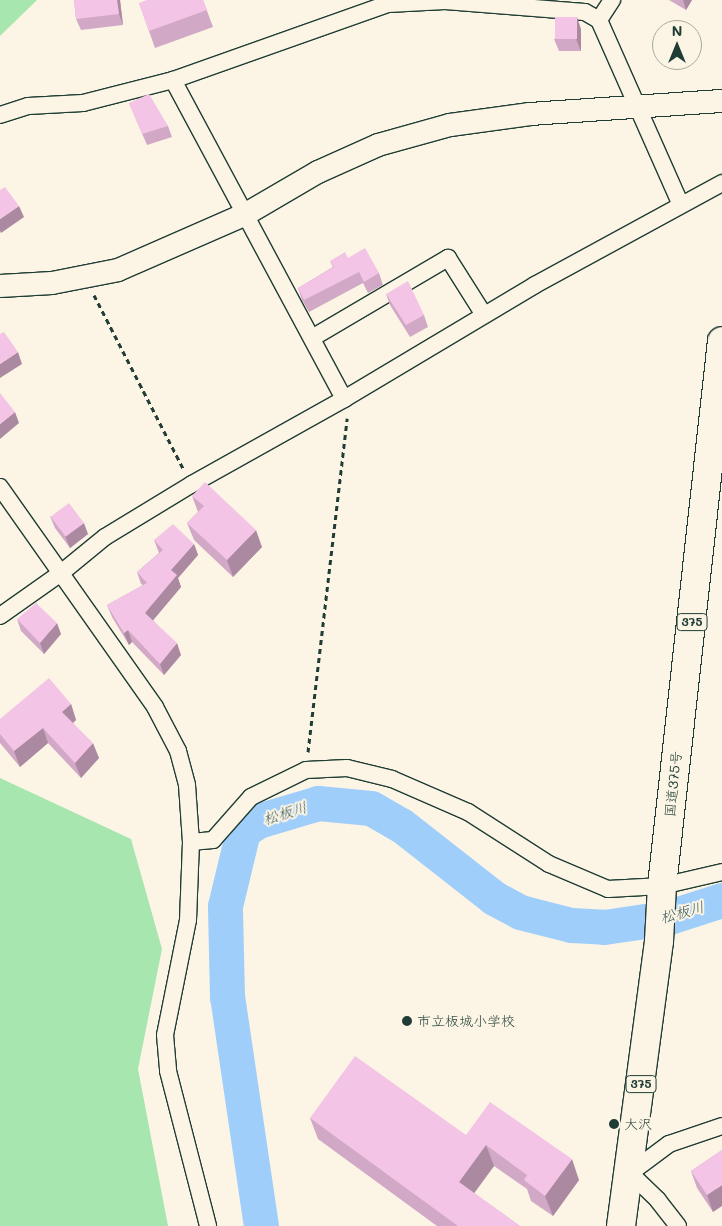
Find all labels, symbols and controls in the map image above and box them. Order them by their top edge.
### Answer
north arrow [652,20,702,70]
text: N [672,21,682,40]
road number: 375 [676,612,708,632]
street label: 国道375号 [661,750,685,818]
water label: 松板川 [261,798,309,828]
water label: 松板川 [658,897,706,927]
place label: 市立板城小学校 [417,1013,515,1029]
marker: 市立板城小学校 [401,1015,413,1027]
road number: 375 [625,1074,657,1094]
place label: 大沢 [624,1116,652,1132]
marker: 大沢 [608,1118,620,1130]

